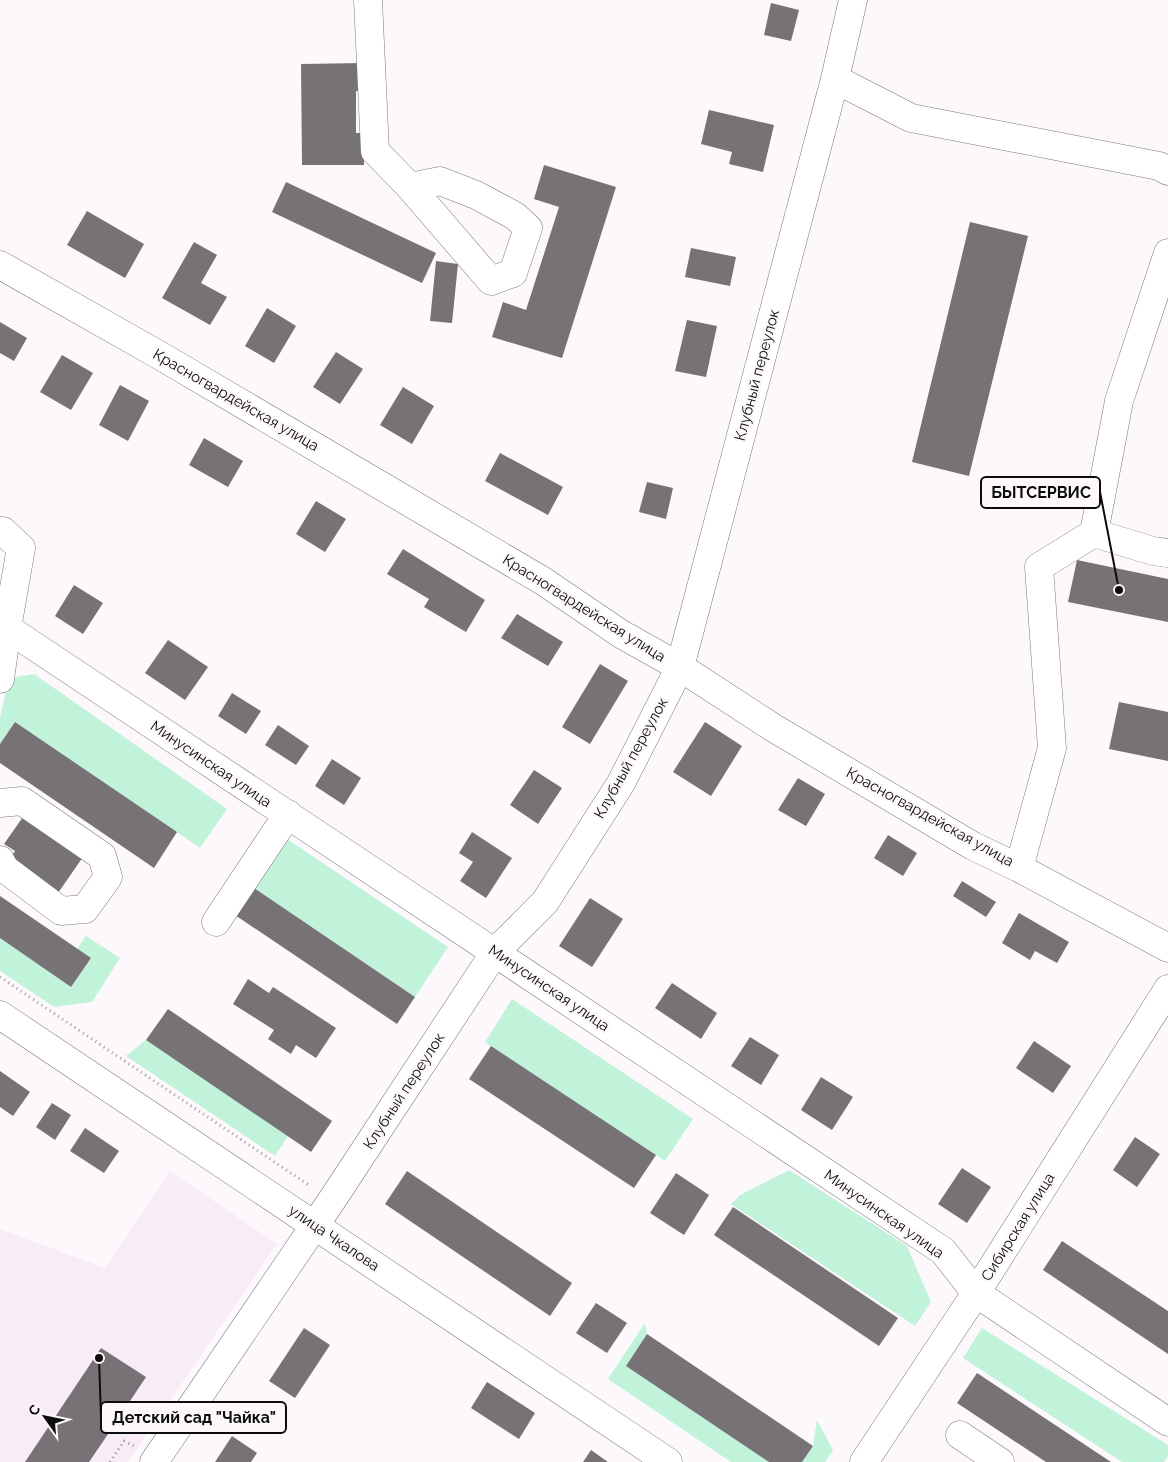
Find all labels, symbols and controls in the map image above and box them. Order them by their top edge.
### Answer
street label: Клубный переулок [731,307,783,443]
street label: Красногвардейская улица [150,345,322,455]
callout: БЫТСЕРВИС [981,477,1100,508]
text: БЫТСЕРВИС [991,483,1091,502]
street label: Красногвардейская улица [499,550,669,666]
street label: Клубный переулок [590,694,672,822]
street label: Минусинская улица [147,717,275,811]
street label: Красногвардейская улица [843,763,1017,871]
street label: Минусинская улица [485,941,613,1035]
street label: Клубный переулок [360,1029,449,1153]
street label: Минусинская улица [821,1166,947,1262]
street label: Сибирская улица [977,1170,1059,1284]
street label: улица Чкалова [285,1201,383,1275]
north arrow [20,1392,70,1442]
text: С [25,1401,44,1418]
callout: Детский сад "Чайка" [101,1402,286,1433]
text: Детский сад "Чайка" [112,1408,276,1427]

